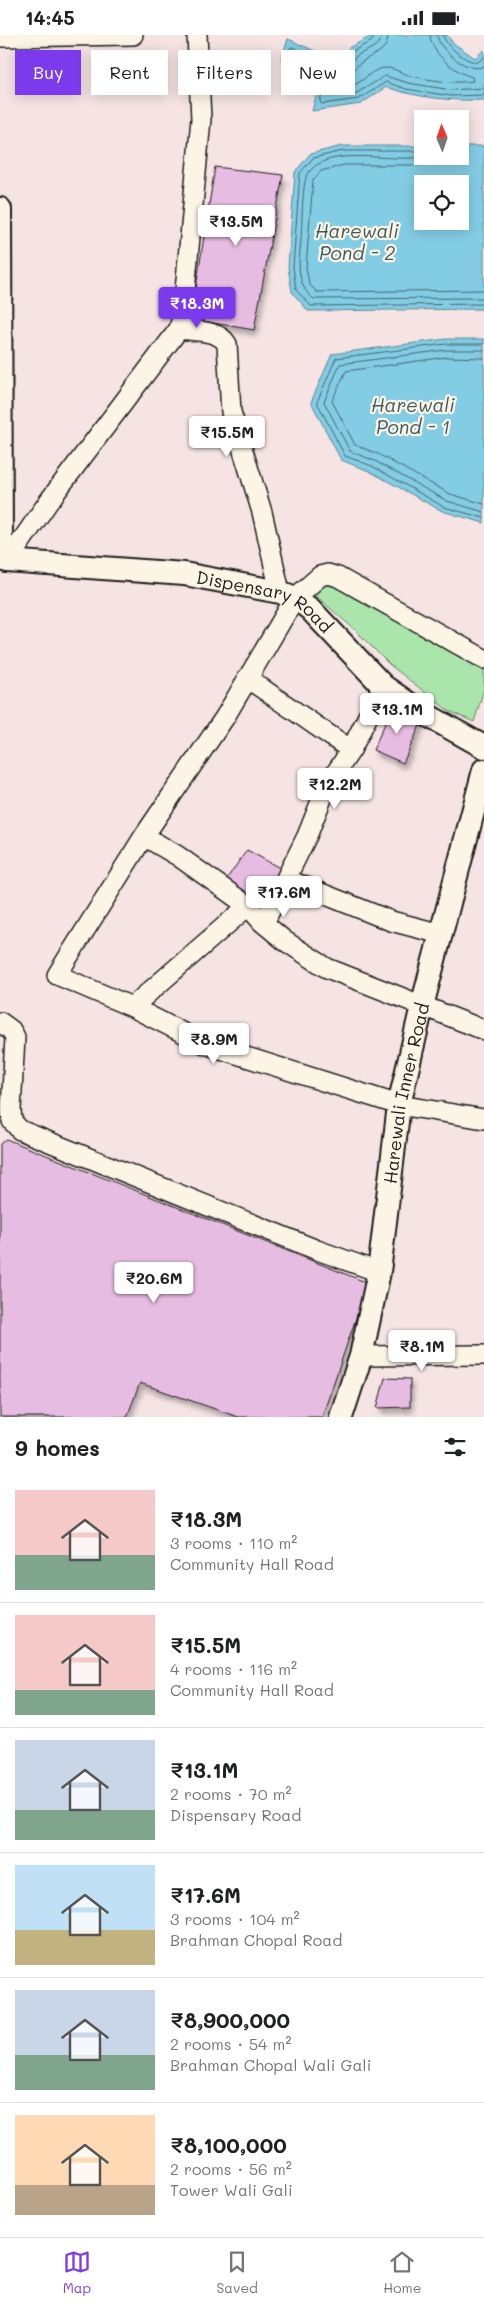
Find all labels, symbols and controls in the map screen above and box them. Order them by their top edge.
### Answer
text: 14:45 [25,5,75,30]
chip: Buy [15,50,81,95]
chip: Rent [91,50,168,95]
chip: Filters [178,50,271,95]
chip: New [281,50,355,95]
north arrow [414,110,469,165]
map controls [414,110,469,230]
button: locate [414,175,469,230]
pin: ₹13.5M [195,205,277,247]
text: ₹13.5M [209,210,263,231]
water label: Harewali Pond - 2 [315,218,399,265]
pin: ₹18.3M [156,287,238,329]
text: ₹18.3M [169,292,225,313]
water label: Harewali Pond - 1 [371,392,455,439]
pin: ₹15.5M [186,415,268,458]
text: ₹15.5M [200,421,254,442]
street label: Dispensary Road [194,565,338,638]
pin: ₹13.1M [356,693,438,735]
text: ₹13.1M [371,698,423,719]
pin: ₹12.2M [294,767,376,810]
text: ₹12.2M [308,773,362,794]
pin: ₹17.6M [243,875,325,918]
text: ₹17.6M [257,881,311,902]
street label: Harewali Inner Road [378,1000,434,1185]
pin: ₹8.9M [179,1023,249,1065]
text: ₹8.9M [190,1028,238,1049]
pin: ₹20.6M [113,1261,195,1304]
text: ₹20.6M [125,1267,183,1288]
pin: ₹8.1M [387,1329,457,1372]
text: ₹8.1M [399,1335,445,1356]
icon: filters [441,1433,469,1461]
text: 9 homes [15,1434,100,1461]
text: ₹18.3M [170,1505,242,1532]
icon: home [55,1510,115,1570]
text: 3 rooms · 110 m² [170,1532,297,1553]
text: Community Hall Road [170,1553,334,1574]
text: ₹15.5M [170,1631,241,1658]
icon: home [55,1635,115,1695]
text: 4 rooms · 116 m² [170,1658,297,1679]
text: Community Hall Road [170,1679,334,1700]
text: ₹13.1M [170,1756,239,1783]
icon: home [55,1760,115,1820]
text: 2 rooms · 70 m² [170,1783,291,1804]
text: Dispensary Road [170,1804,301,1825]
text: ₹17.6M [170,1881,241,1908]
icon: home [55,1885,115,1945]
text: 3 rooms · 104 m² [170,1908,300,1929]
text: Brahman Chopal Road [170,1929,342,1950]
text: ₹8,900,000 [170,2006,290,2033]
icon: home [55,2010,115,2070]
text: 2 rooms · 54 m² [170,2033,291,2054]
text: Brahman Chopal Wali Gali [170,2054,371,2075]
text: ₹8,100,000 [170,2131,287,2158]
icon: home [55,2135,115,2195]
text: 2 rooms · 56 m² [170,2158,292,2179]
text: Tower Wali Gali [170,2179,293,2200]
tab: Map [63,2248,91,2297]
tab: Saved [216,2248,258,2297]
tab: Home [383,2248,421,2297]

